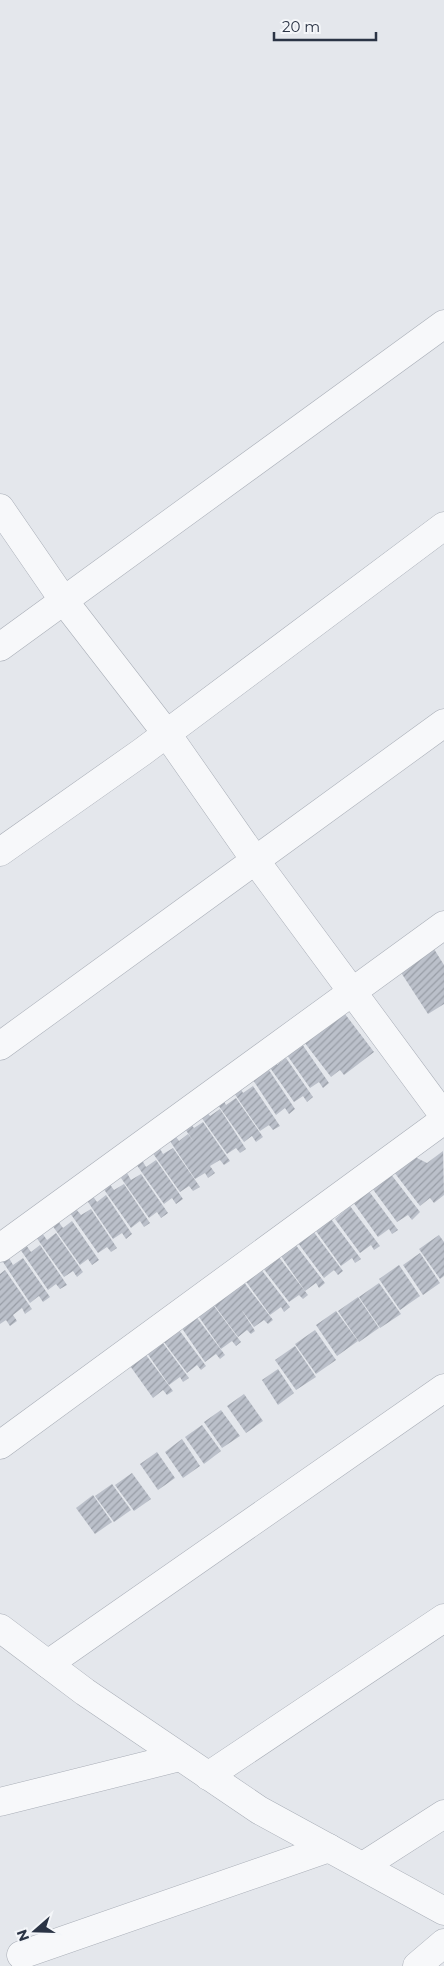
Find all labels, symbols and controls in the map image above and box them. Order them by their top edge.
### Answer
scale bar [274,10,376,42]
text: 20 m [282,17,320,36]
north arrow [10,1906,60,1956]
text: N [12,1927,33,1944]

